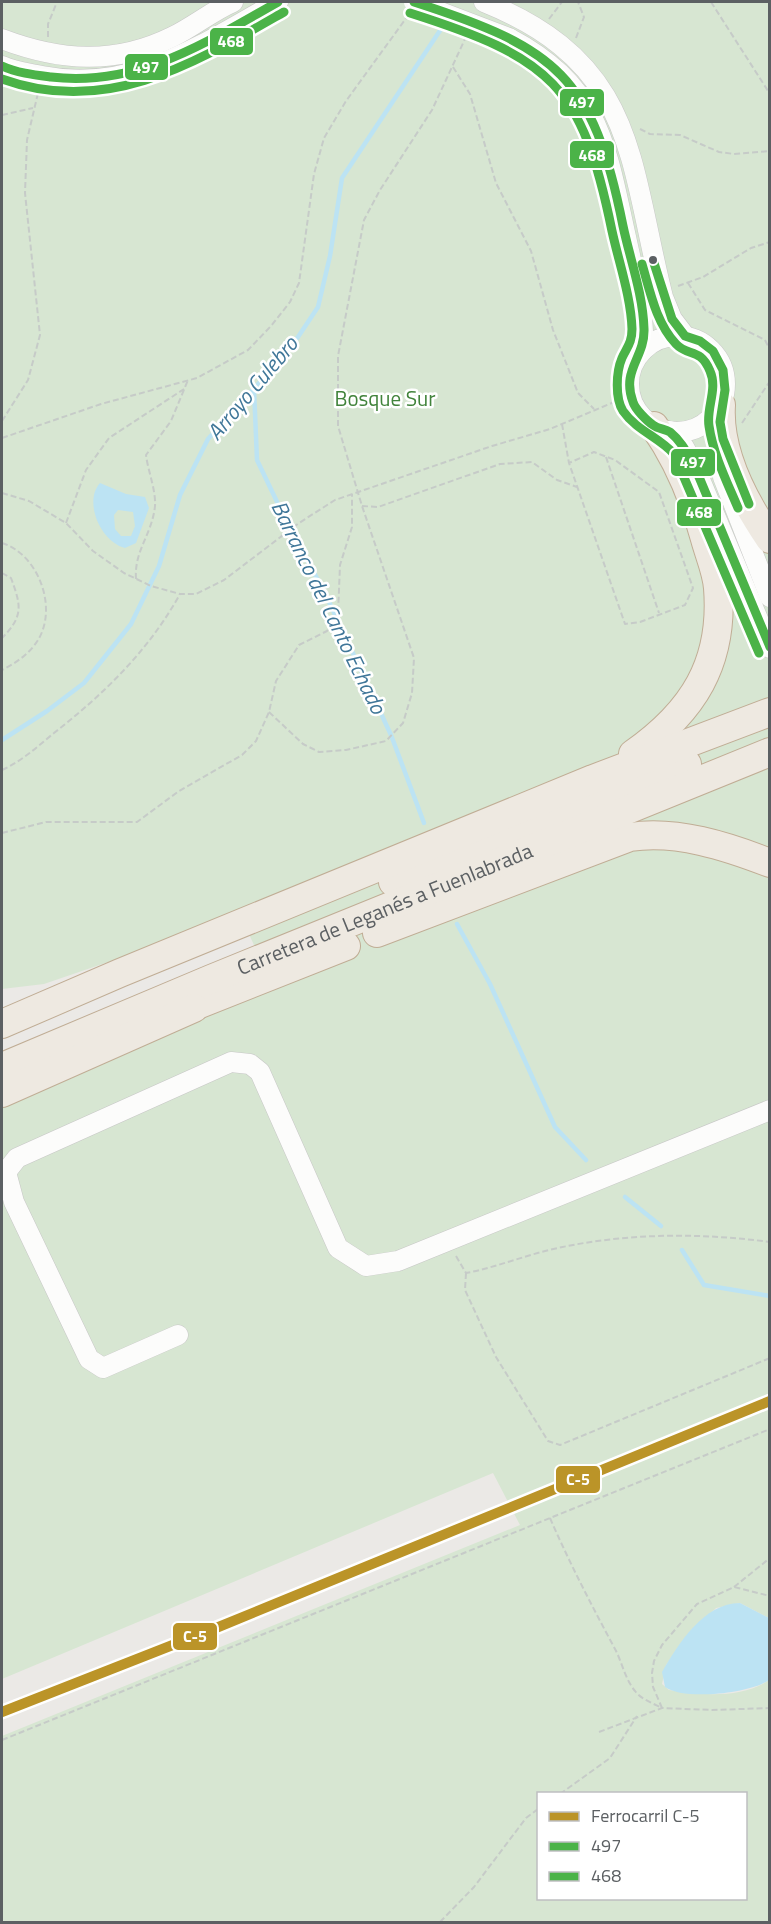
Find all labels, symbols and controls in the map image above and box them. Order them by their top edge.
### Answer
line badge: 468 [209,27,254,56]
text: 468 [218,29,244,53]
line badge: 497 [124,53,169,81]
text: 497 [133,55,159,79]
line badge: 497 [559,88,605,117]
text: 497 [569,90,595,114]
line badge: 468 [569,140,615,169]
text: 468 [579,143,605,167]
unlabelled marker [647,254,659,266]
water label: Arroyo Culebro [198,328,307,448]
park label: Bosque Sur [334,382,436,414]
line badge: 497 [670,448,716,477]
text: 497 [680,450,706,474]
water label: Barranco del Canto Echado [263,495,396,720]
line badge: 468 [676,498,722,527]
text: 468 [686,500,712,524]
street label: Carretera de Leganés a Fuenlabrada [232,834,538,983]
line badge: C-5 [555,1465,601,1494]
text: C-5 [566,1467,590,1491]
line badge: C-5 [172,1622,218,1651]
text: C-5 [183,1624,207,1648]
legend [537,1792,747,1900]
text: Ferrocarril C-5 [591,1802,700,1829]
text: 497 [591,1832,621,1859]
text: 468 [591,1862,621,1889]

